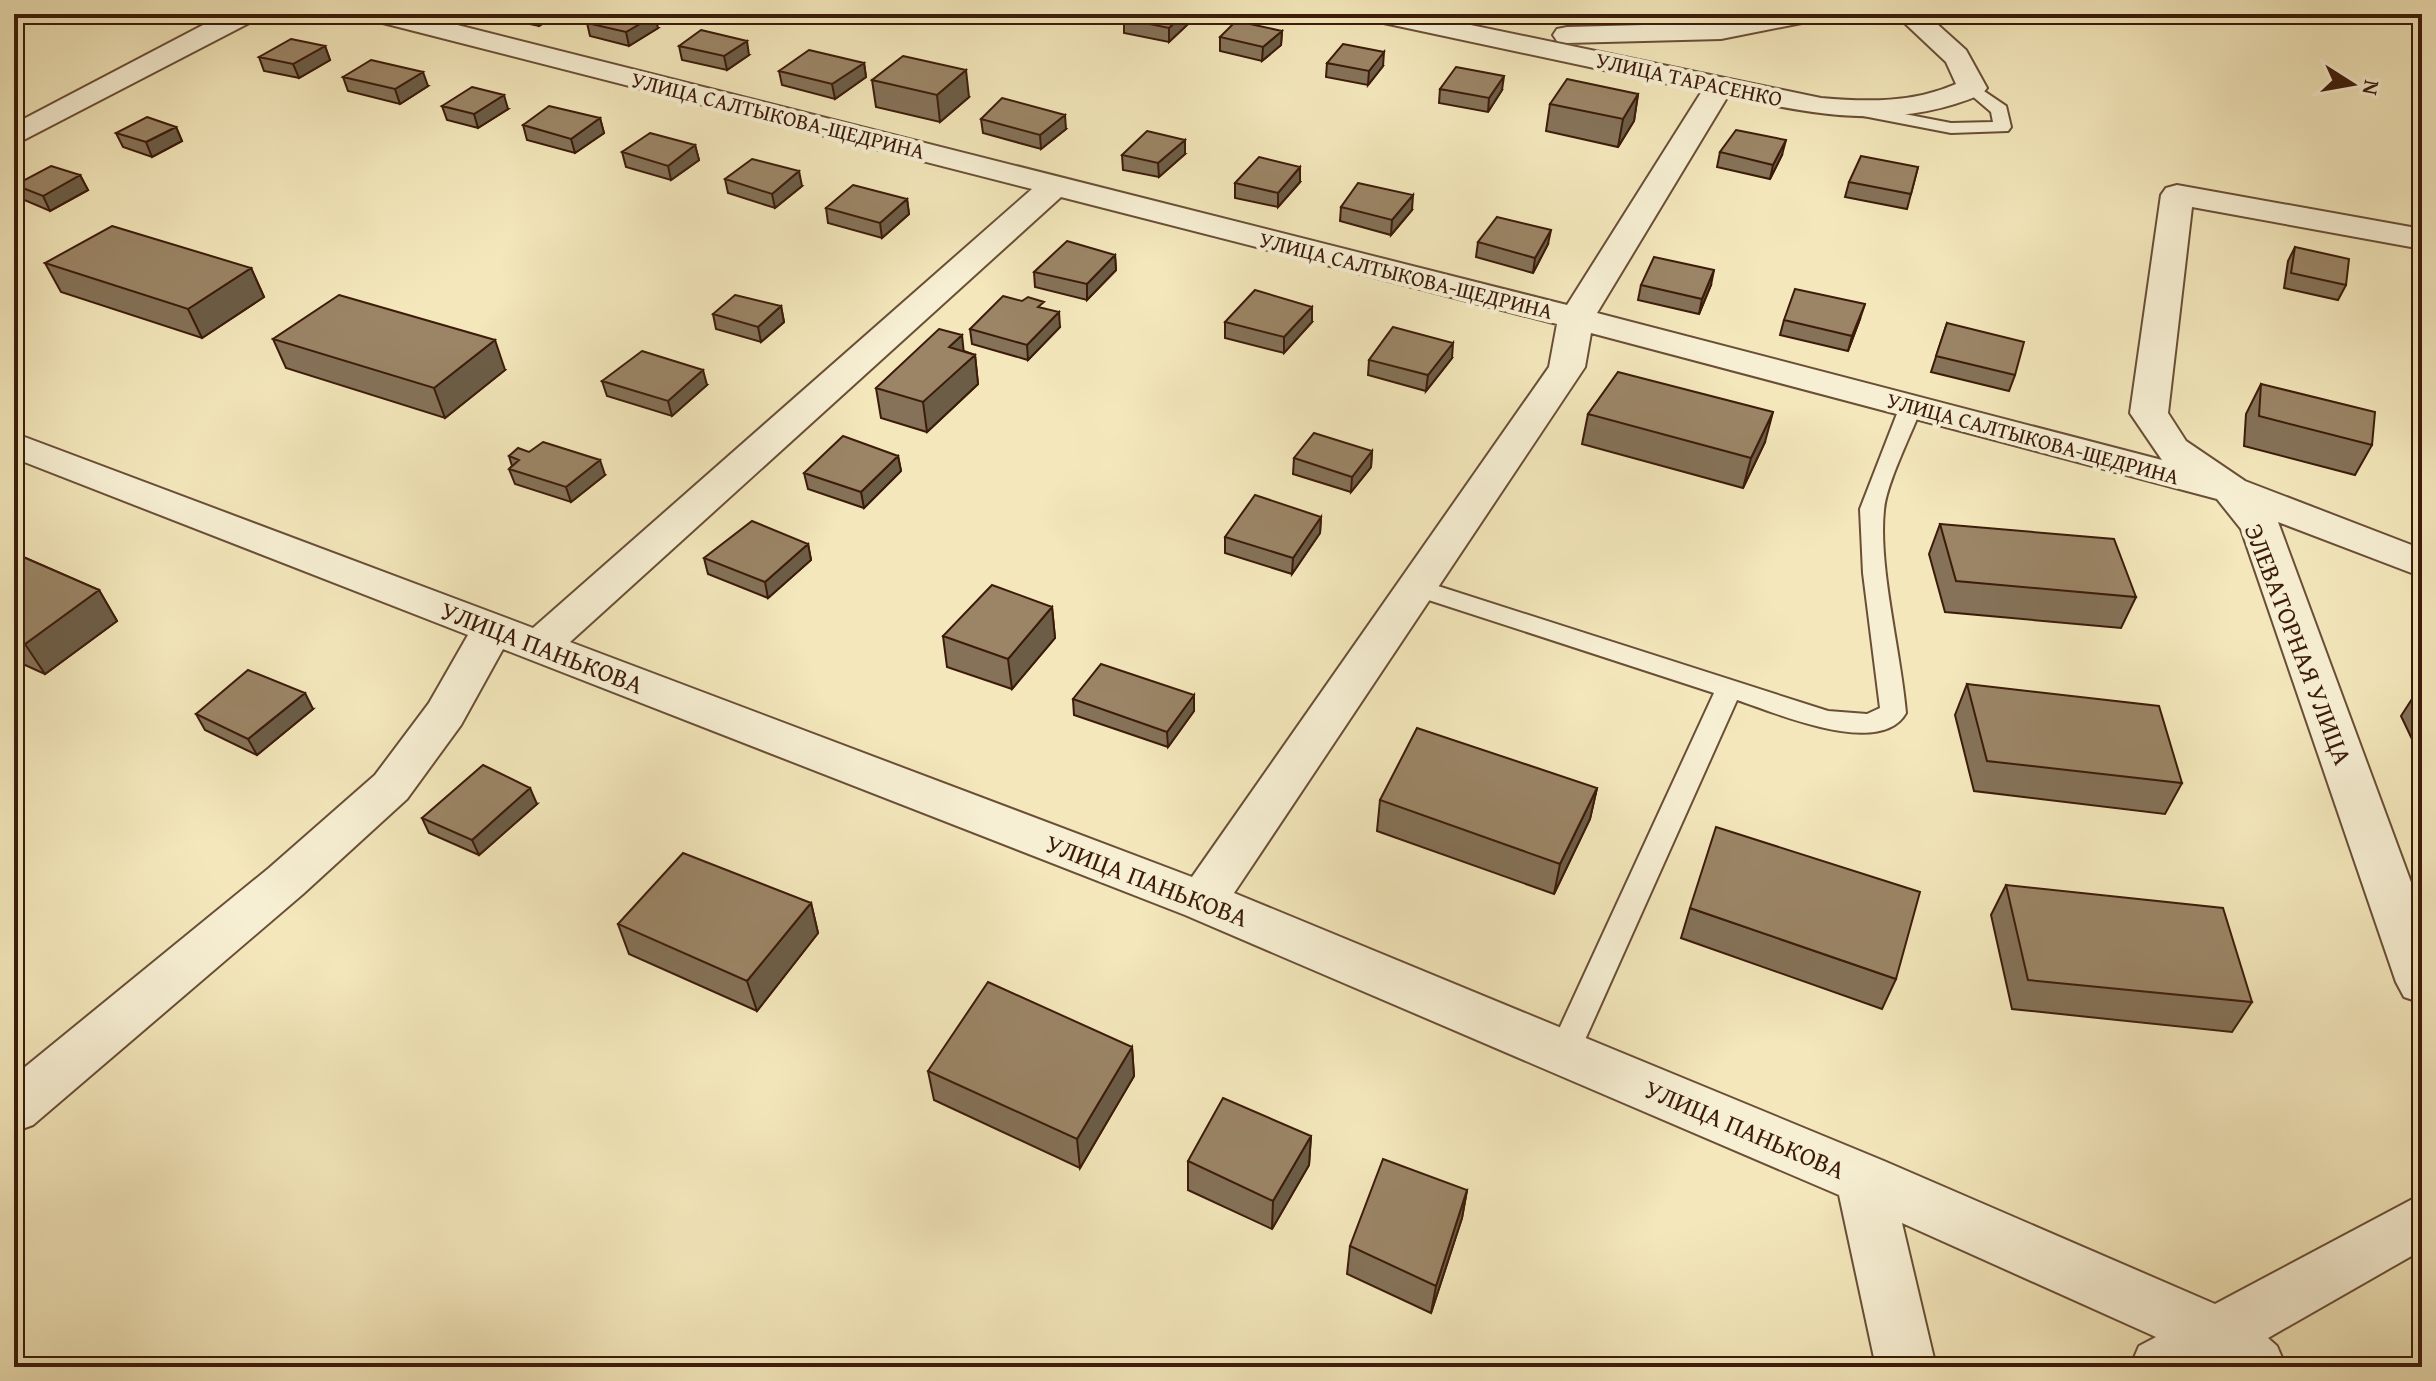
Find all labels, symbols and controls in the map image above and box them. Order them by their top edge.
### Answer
street label: УЛИЦА ТАРАСЕНКО [1593,44,1785,114]
north arrow [2312,44,2392,124]
street label: УЛИЦА САЛТЫКОВА-ЩЕДРИНА [628,63,929,167]
text: N [2354,78,2389,98]
street label: УЛИЦА САЛТЫКОВА-ЩЕДРИНА [1256,223,1557,327]
street label: УЛИЦА САЛТЫКОВА-ЩЕДРИНА [1883,383,2184,493]
street label: ЭЛЕВАТОРНАЯ УЛИЦА [2235,518,2363,771]
street label: УЛИЦА ПАНЬКОВА [435,590,649,704]
street label: УЛИЦА ПАНЬКОВА [1040,823,1254,937]
street label: УЛИЦА ПАНЬКОВА [1639,1069,1852,1189]

